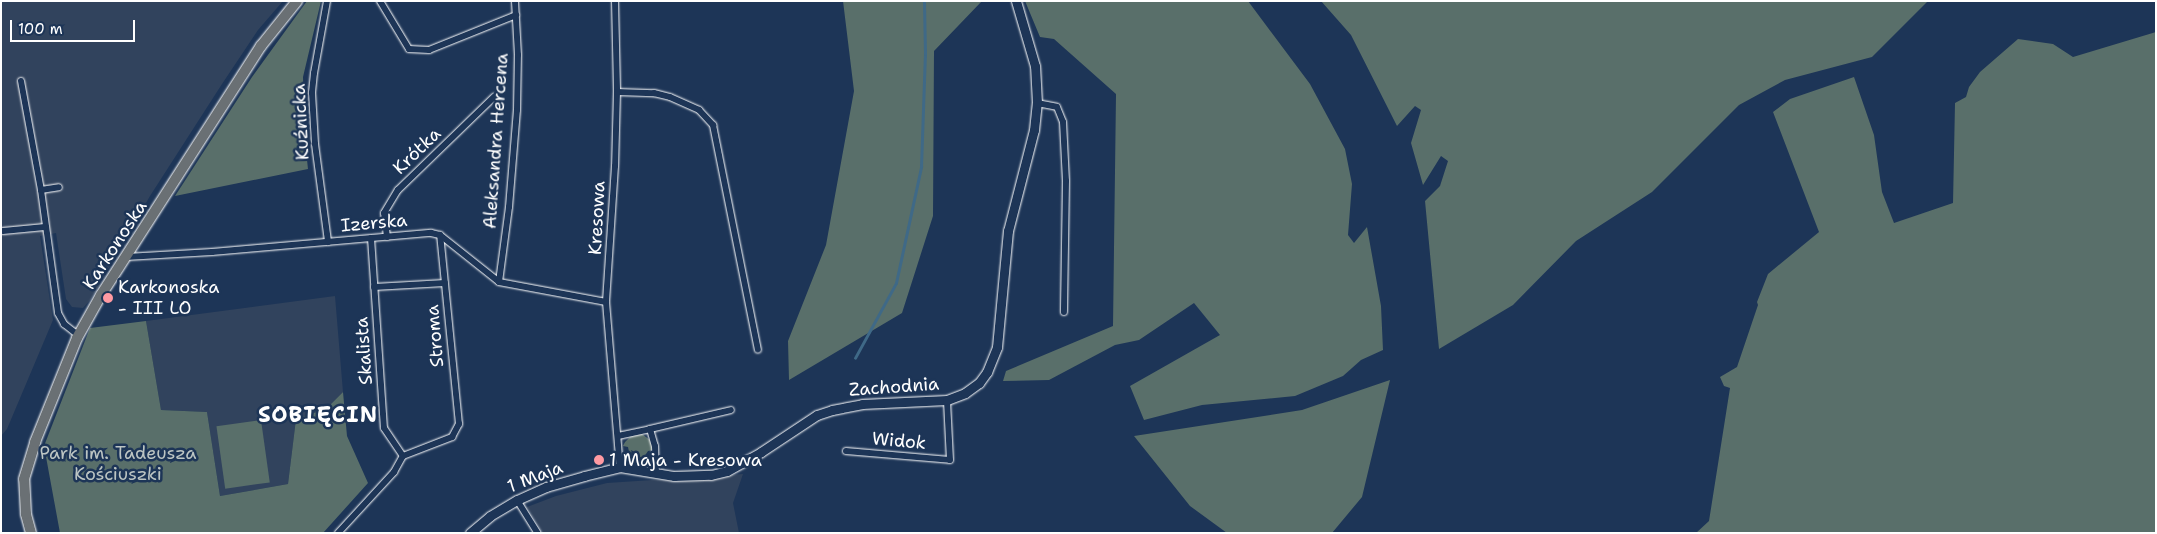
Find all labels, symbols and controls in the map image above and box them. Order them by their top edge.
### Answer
scale bar [12,10,138,42]
text: 100 m [18,19,63,39]
street label: Aleksandra Hercena [479,52,513,230]
street label: Kuźnicka [288,83,314,161]
street label: Krótka [389,123,445,179]
street label: Kresowa [584,180,610,256]
street label: Karkonoska [78,197,152,293]
street label: Izerska [340,209,408,237]
place label: Karkonoska - III LO [118,277,219,320]
marker: Karkonoska - III LO [102,292,114,304]
street label: Stroma [422,304,448,368]
street label: Skalista [351,316,377,386]
street label: Zachodnia [848,373,940,401]
district label: SOBIĘCIN [257,402,379,428]
street label: Widok [871,428,927,454]
park label: Park im. Tadeusza Kościuszki [39,443,197,486]
place label: 1 Maja - Kresowa [609,449,762,471]
marker: 1 Maja - Kresowa [593,454,605,466]
street label: 1 Maja [504,457,566,497]

